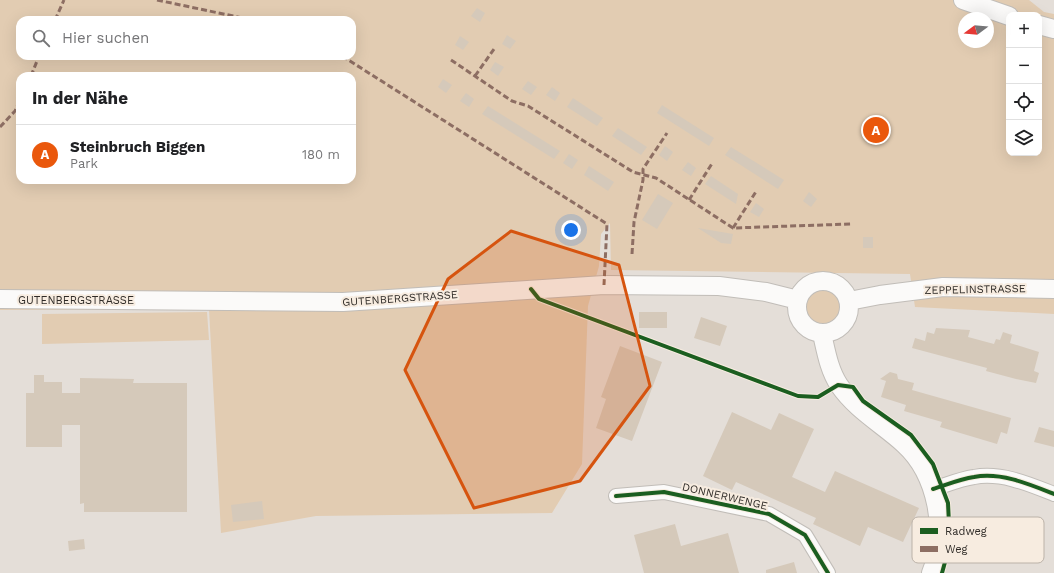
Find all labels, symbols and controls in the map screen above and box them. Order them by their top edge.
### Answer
north arrow [958,12,994,48]
map controls [1006,12,1042,156]
button: + [1006,12,1042,48]
search box [16,16,356,60]
icon: search [30,27,52,49]
text: Hier suchen [62,29,149,47]
button: − [1006,48,1042,84]
button: locate [1006,84,1042,120]
text: In der Nähe [32,88,128,108]
pin: A [863,115,889,145]
button: layers [1006,120,1042,156]
text: Steinbruch Biggen [70,138,205,156]
text: A [41,147,49,162]
text: 180 m [302,147,340,162]
text: Park [70,156,98,171]
your location [561,220,581,240]
street label: ZEPPELINSTRASSE [924,282,1026,297]
street label: GUTENBERGSTRASSE [342,288,458,309]
street label: GUTENBERGSTRASSE [18,294,134,307]
street label: DONNERWENGE [681,480,769,513]
legend [912,517,1044,563]
text: Radweg [945,525,987,538]
text: Weg [945,543,968,556]

